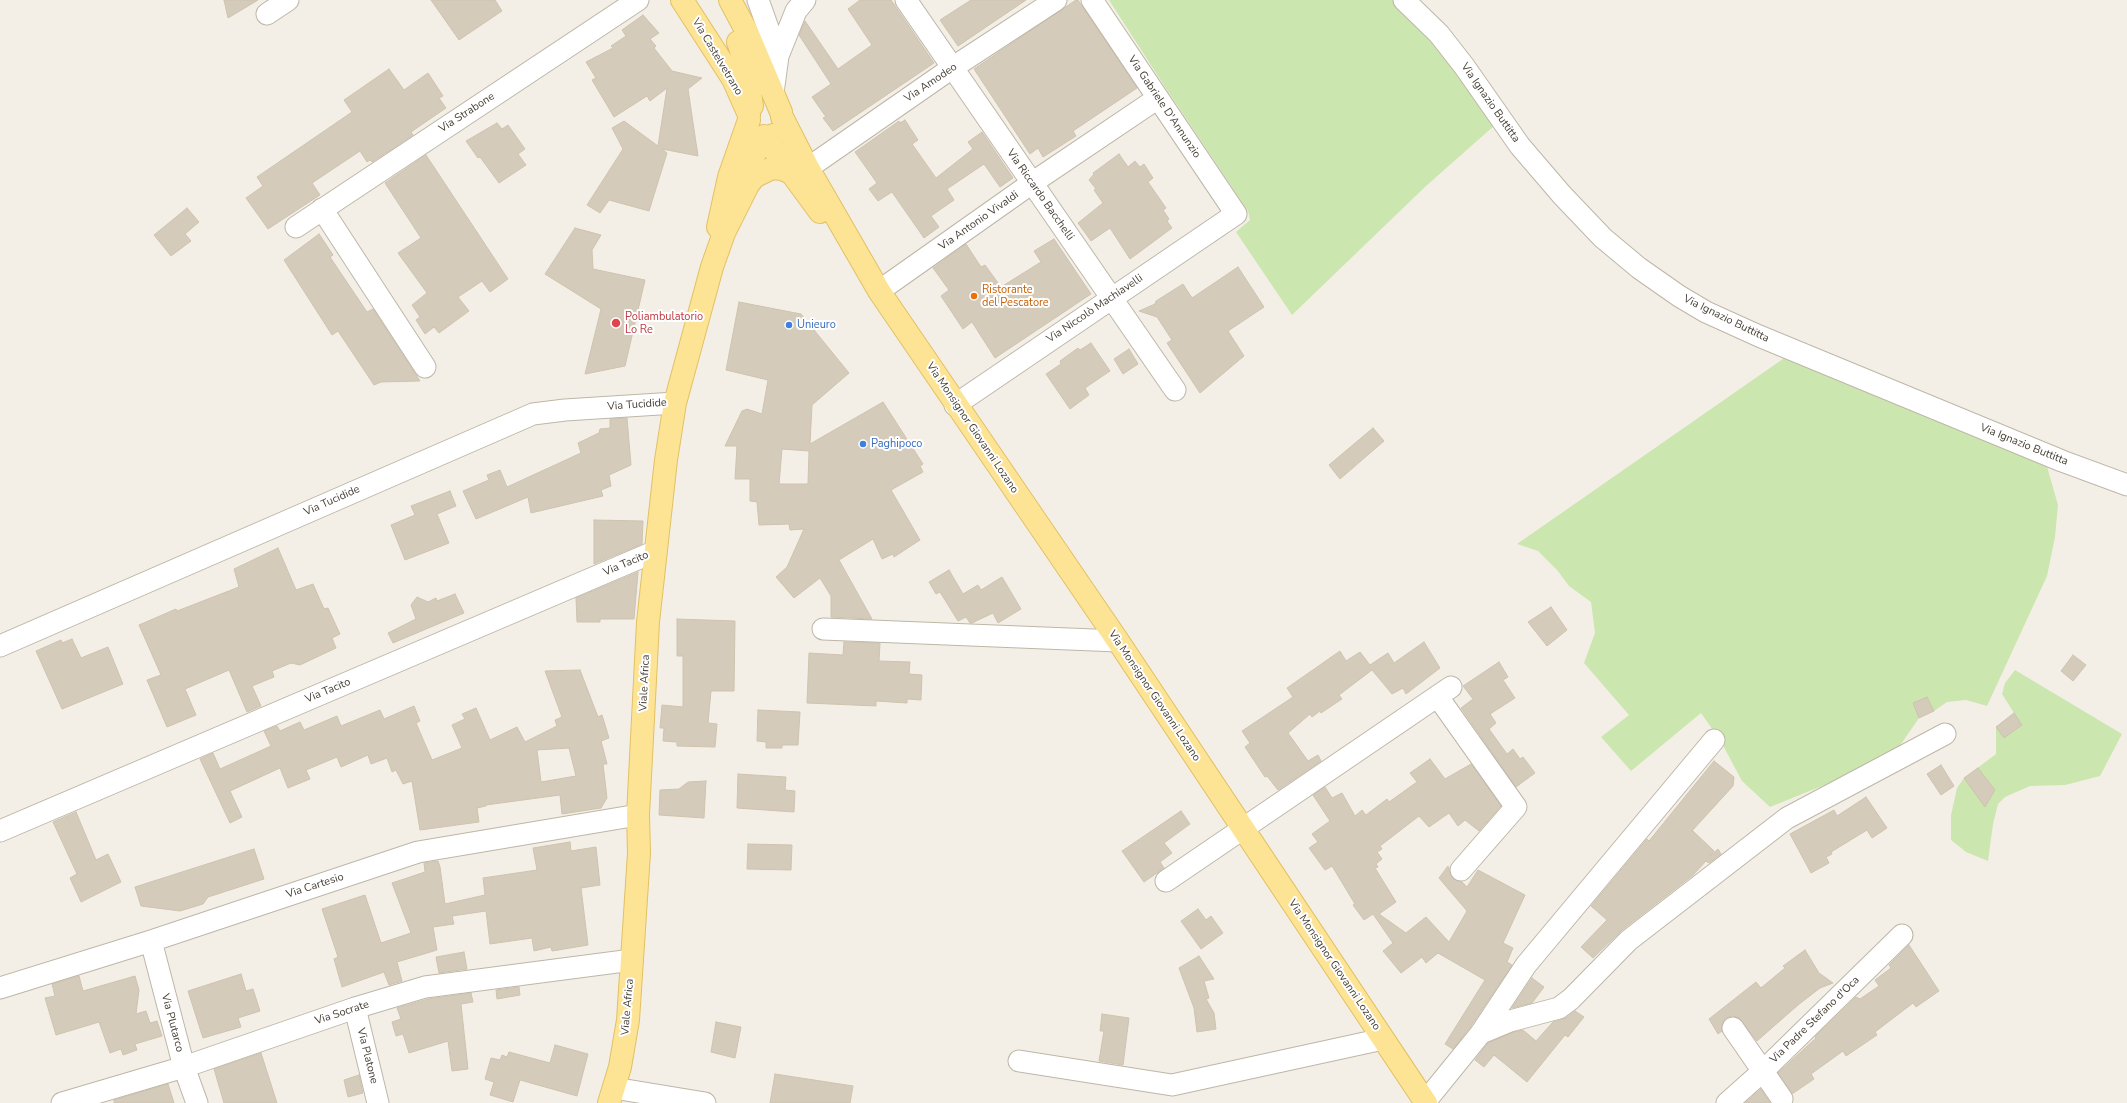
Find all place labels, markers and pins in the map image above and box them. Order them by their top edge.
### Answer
place label: Ristorante del Pescatore [982,283,1049,309]
marker: Ristorante del Pescatore [969,291,979,301]
place label: Poliambulatorio Lo Re [625,310,703,336]
marker: Poliambulatorio Lo Re [610,317,622,329]
place label: Unieuro [797,318,836,332]
marker: Unieuro [784,320,794,330]
place label: Paghipoco [871,437,922,451]
marker: Paghipoco [858,439,868,449]

